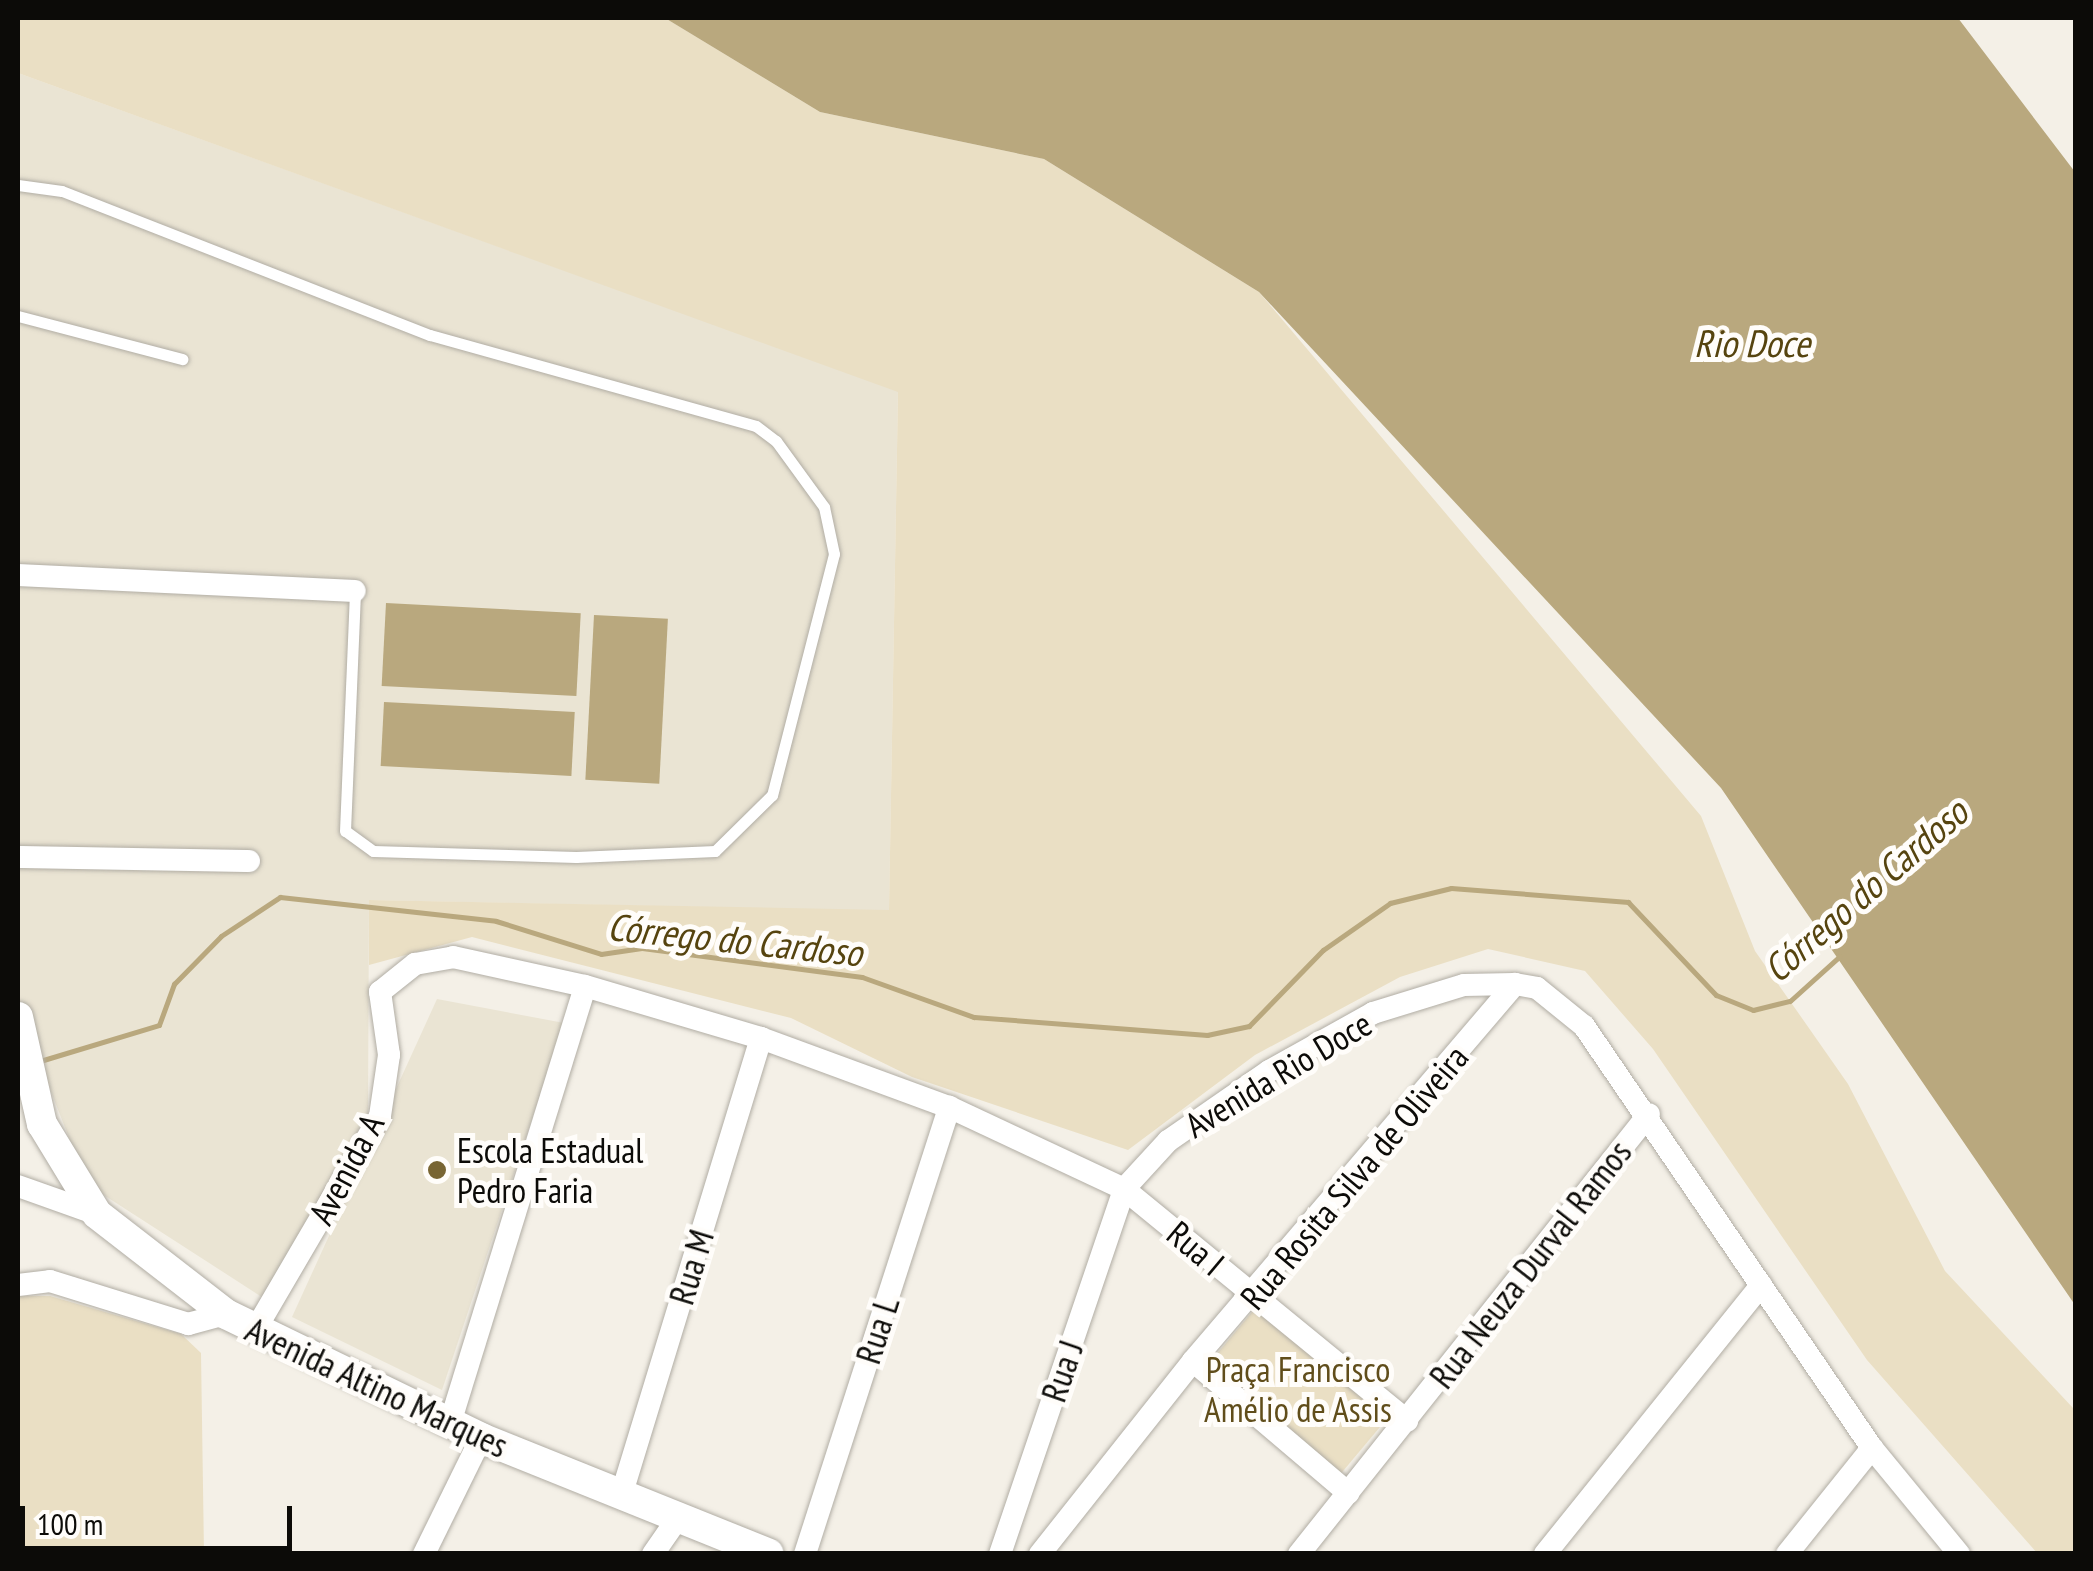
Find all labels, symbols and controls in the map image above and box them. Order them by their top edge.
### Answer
water label: Rio Doce [1694,320,1810,366]
water label: Córrego do Cardoso [1754,789,1976,991]
water label: Córrego do Cardoso [606,903,864,975]
street label: Avenida Rio Doce [1177,1002,1379,1146]
street label: Rua Rosita Silva de Oliveira [1231,1037,1477,1317]
street label: Avenida A [299,1106,393,1232]
place label: Escola Estadual Pedro Faria [457,1129,643,1211]
street label: Rua Neuza Durval Ramos [1420,1132,1640,1396]
marker: Escola Estadual Pedro Faria [426,1159,448,1181]
street label: Rua I [1159,1212,1233,1284]
street label: Rua M [660,1225,722,1309]
street label: Rua L [847,1291,907,1369]
street label: Avenida Altino Marques [239,1308,515,1466]
street label: Rua J [1032,1335,1092,1407]
park label: Praça Francisco Amélio de Assis [1204,1348,1392,1430]
scale bar [25,1486,298,1548]
text: 100 m [37,1504,103,1543]

